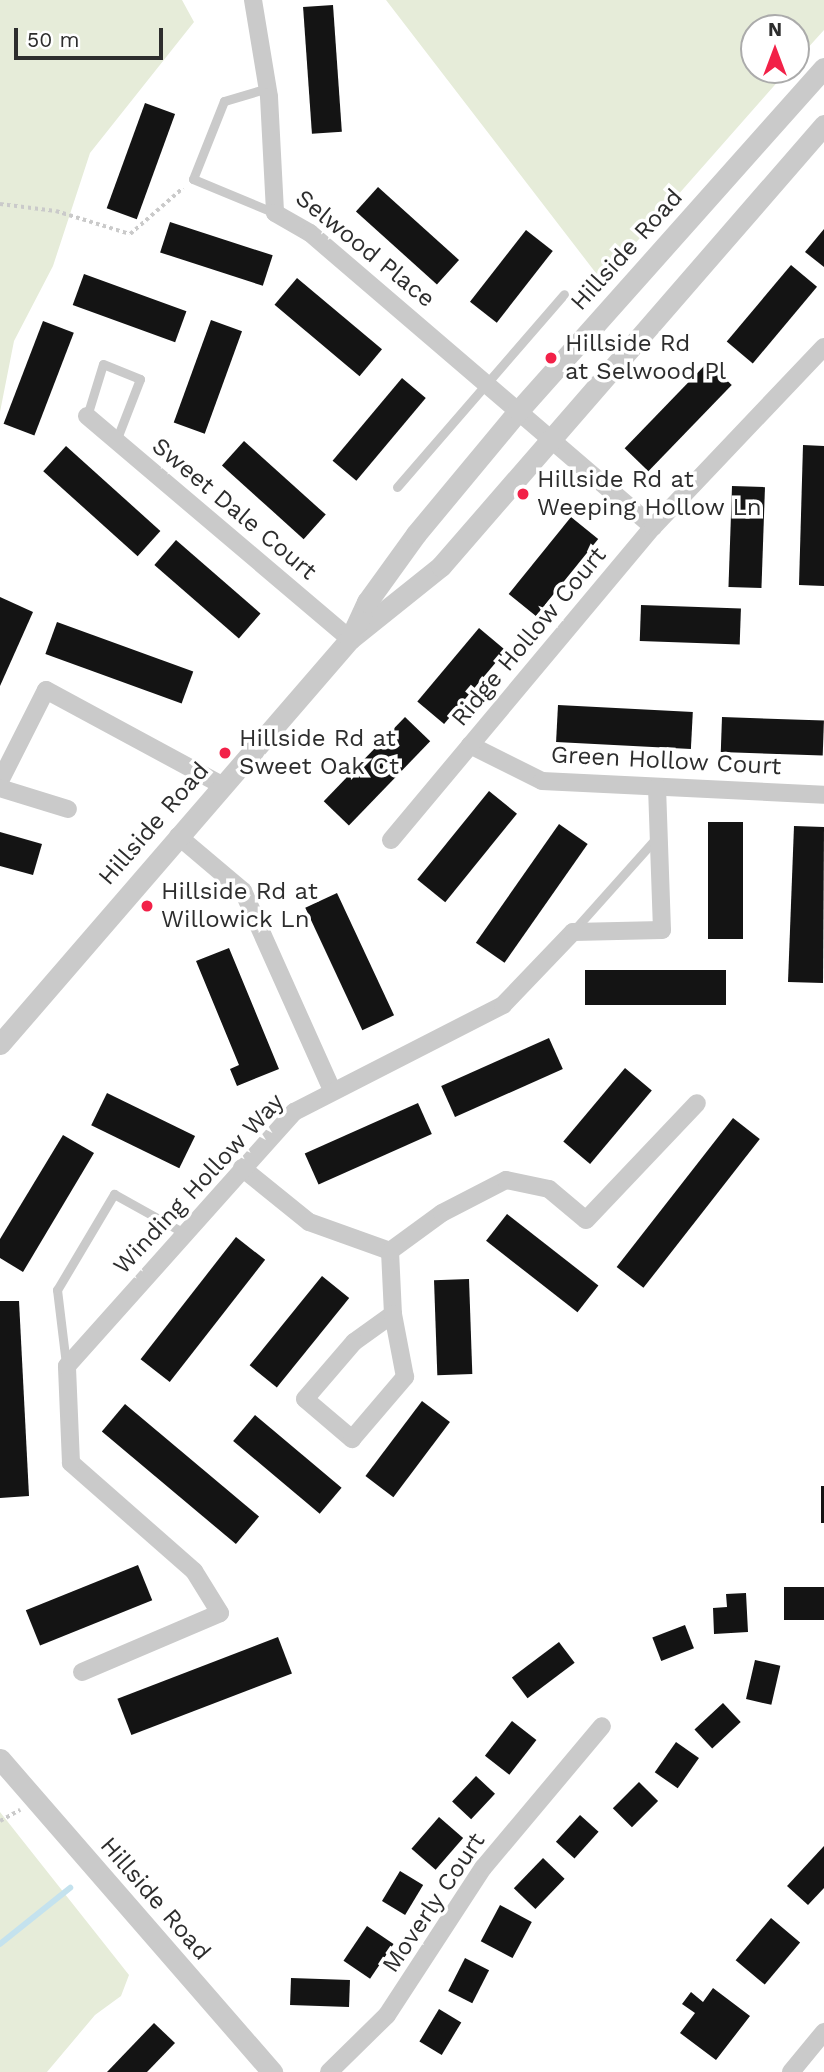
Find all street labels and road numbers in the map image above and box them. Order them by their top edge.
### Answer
street label: Hillside Road [565,183,689,317]
street label: Selwood Place [290,184,440,314]
street label: Sweet Dale Court [146,432,322,586]
street label: Ridge Hollow Court [445,541,613,733]
street label: Green Hollow Court [550,741,782,781]
street label: Hillside Road [93,757,215,891]
street label: Winding Hollow Way [107,1087,291,1281]
street label: Moverly Court [377,1827,491,1979]
street label: Hillside Road [94,1832,216,1966]

